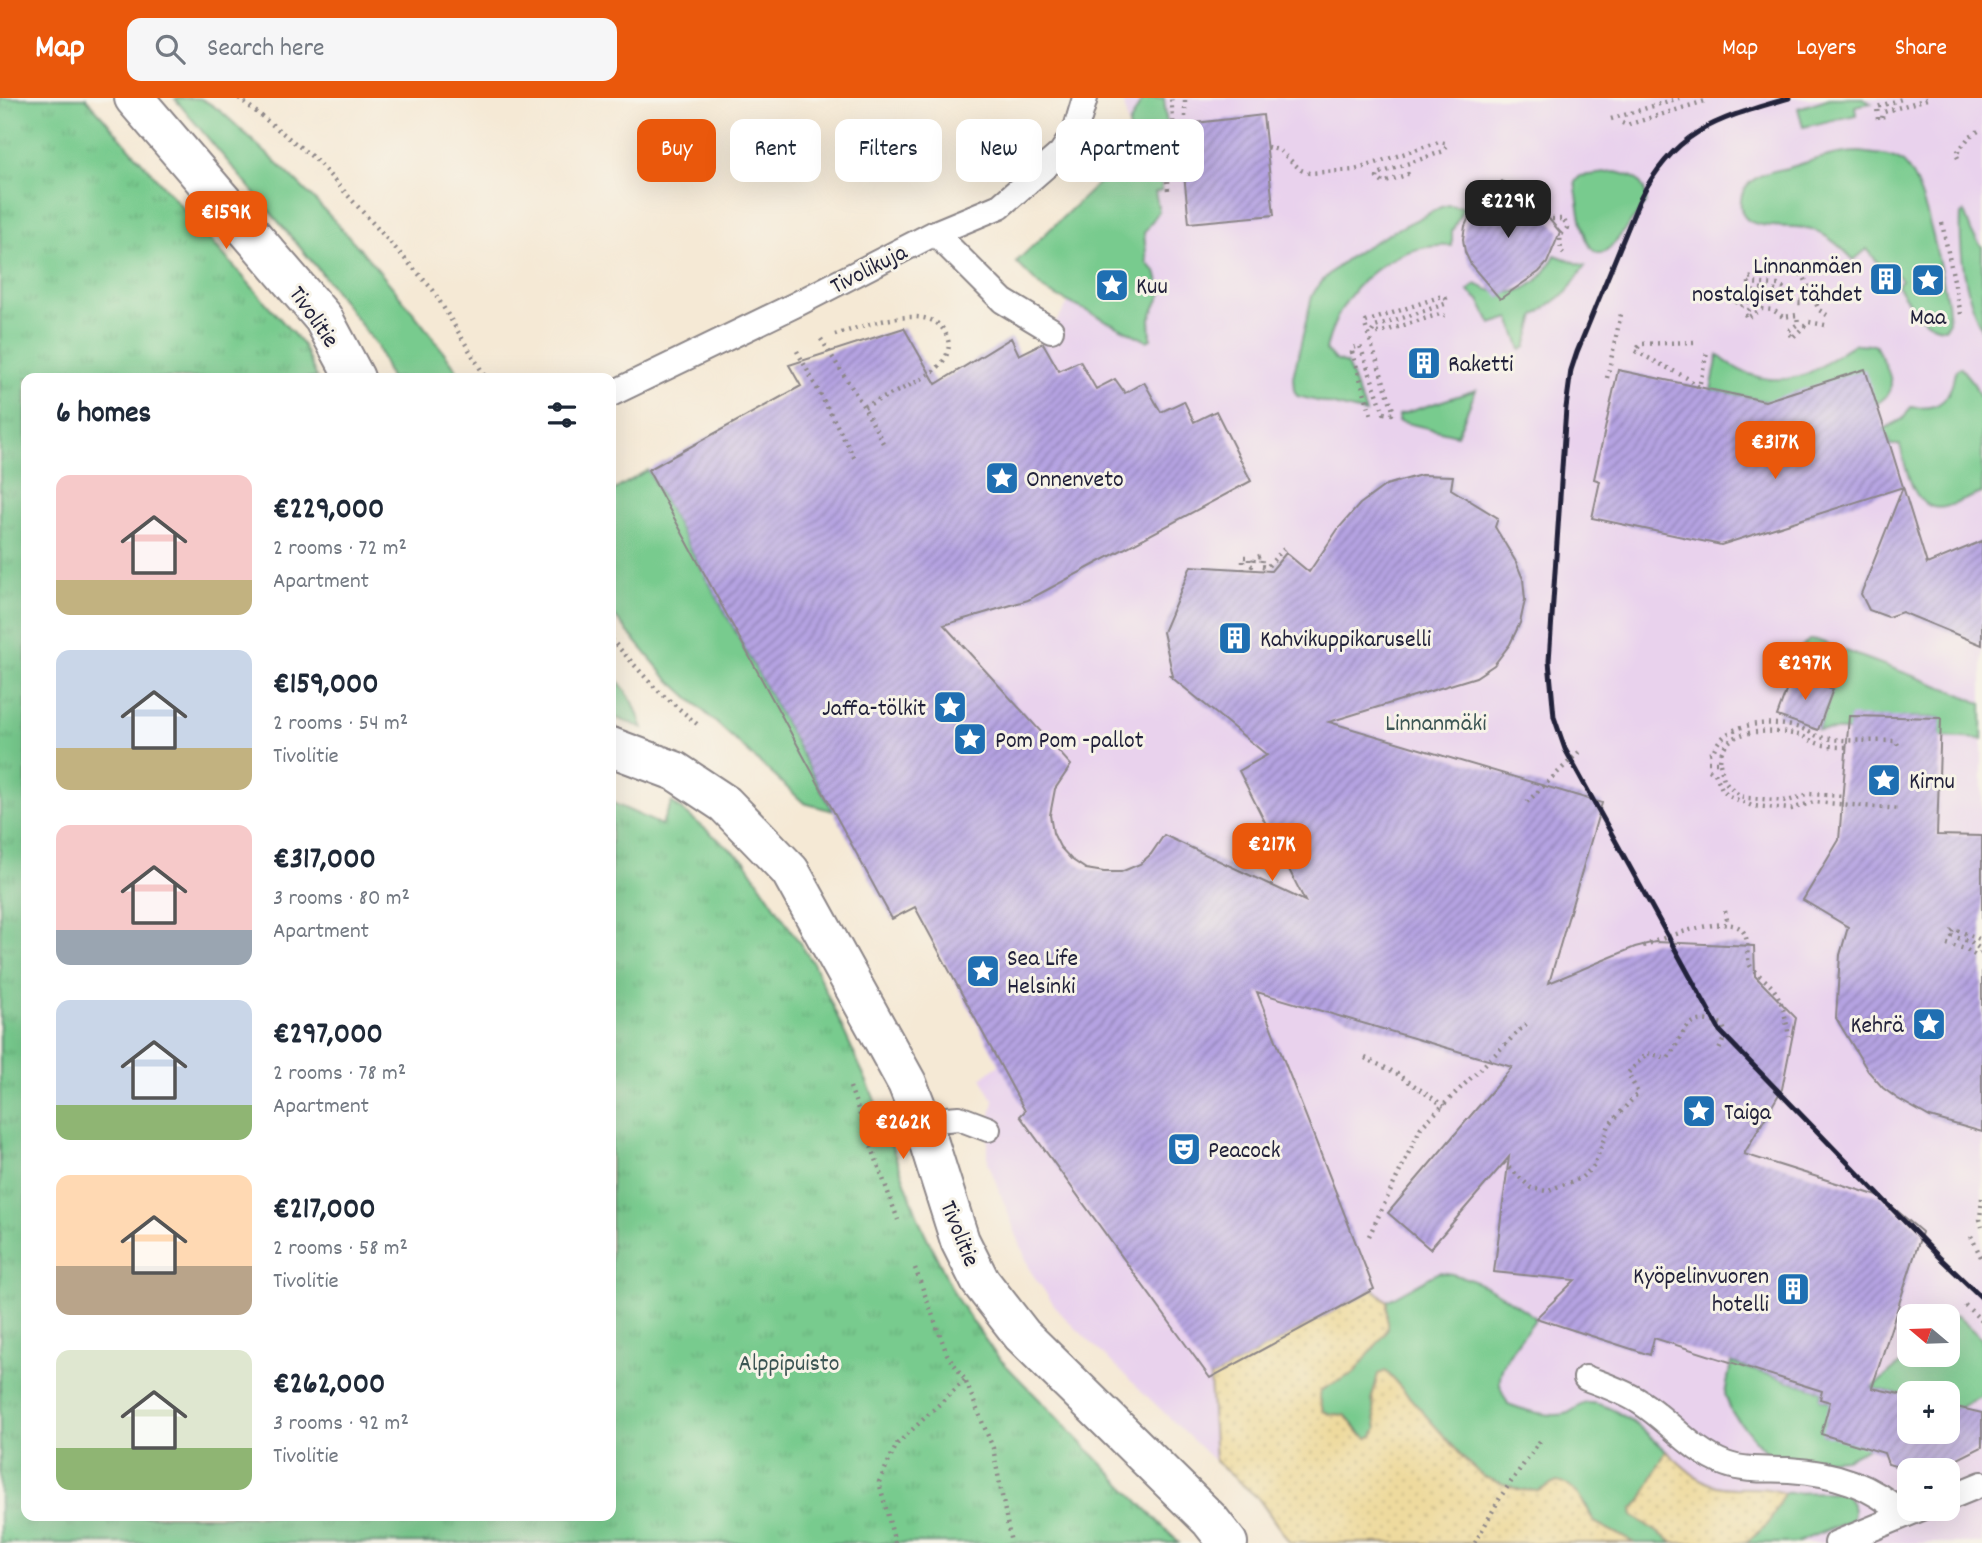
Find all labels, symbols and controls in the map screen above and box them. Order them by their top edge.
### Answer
search box [127,18,617,81]
text: Map [35,26,85,73]
icon: search [151,30,189,68]
text: Search here [207,31,325,68]
text: Map [1722,32,1758,66]
text: Layers [1796,32,1857,66]
text: Share [1895,32,1947,66]
chip: Buy [637,119,716,182]
chip: Rent [730,119,821,182]
chip: Filters [835,119,942,182]
chip: New [956,119,1042,182]
chip: Apartment [1056,119,1204,182]
pin: €229K [1459,180,1557,240]
text: €229K [1481,186,1535,219]
pin: €159K [177,192,275,251]
text: €159K [201,197,251,230]
street label: Tivolikuja [825,236,915,305]
place label: Linnanmäen nostalgiset tähdet [1692,251,1862,313]
building icon: Linnanmäen nostalgiset tähdet [1867,260,1905,298]
place icon: Maa [1909,261,1947,299]
place icon: Kuu [1093,266,1131,304]
place label: Kuu [1136,271,1168,305]
street label: Tivolitie [279,280,346,356]
place label: Maa [1910,302,1947,336]
building icon: Raketti [1405,344,1443,382]
place label: Raketti [1448,349,1513,383]
text: 6 homes [56,394,151,437]
icon: filters [543,396,581,434]
pin: €317K [1726,422,1824,481]
text: €317K [1751,427,1799,460]
place icon: Onnenveto [983,459,1021,497]
place label: Onnenveto [1026,464,1124,498]
text: €229,000 [273,490,384,533]
icon: home [112,503,196,587]
text: 2 rooms · 72 m² [273,533,407,566]
text: Apartment [273,566,369,599]
building icon: Kahvikuppikaruselli [1216,619,1254,657]
place label: Kahvikuppikaruselli [1260,624,1431,658]
pin: €297K [1756,642,1854,702]
text: €297K [1779,648,1831,681]
text: €159,000 [273,665,379,708]
icon: home [112,678,196,762]
place icon: Jaffa-tölkit [931,688,969,726]
place label: Jaffa-tölkit [822,693,926,727]
text: 2 rooms · 54 m² [273,708,408,741]
park label: Linnanmäki [1385,708,1487,742]
place icon: Pom Pom -pallot [951,720,989,758]
place label: Pom Pom -pallot [995,725,1144,759]
text: Tivolitie [273,741,339,774]
place icon: Kirnu [1865,761,1903,799]
place label: Kirnu [1909,766,1955,800]
pin: €217K [1223,824,1321,883]
text: €217K [1248,829,1296,862]
text: €317,000 [273,840,376,883]
icon: home [112,853,196,937]
text: 3 rooms · 80 m² [273,883,410,916]
text: Apartment [273,916,369,949]
place label: Sea Life Helsinki [1007,943,1078,1005]
place icon: Sea Life Helsinki [964,952,1002,990]
place icon: Kehrä [1910,1005,1948,1043]
place label: Kehrä [1850,1010,1904,1044]
text: €297,000 [273,1015,383,1058]
icon: home [112,1028,196,1112]
text: 2 rooms · 78 m² [273,1058,406,1091]
text: Apartment [273,1091,369,1124]
place icon: Taiga [1680,1092,1718,1130]
place label: Taiga [1724,1097,1772,1131]
pin: €262K [854,1102,952,1161]
text: €262K [876,1107,930,1140]
theatre icon: Peacock [1165,1130,1203,1168]
place label: Peacock [1208,1135,1281,1169]
text: €217,000 [273,1190,376,1233]
street label: Tivolitie [930,1196,987,1272]
icon: home [112,1203,196,1287]
text: 2 rooms · 58 m² [273,1233,408,1266]
place label: Kyöpelinvuoren hotelli [1633,1261,1769,1323]
text: Tivolitie [273,1266,339,1299]
building icon: Kyöpelinvuoren hotelli [1774,1270,1812,1308]
north arrow [1897,1304,1960,1367]
map controls [1897,1304,1960,1521]
park label: Alppipuisto [739,1348,839,1382]
text: €262,000 [273,1365,385,1408]
icon: home [112,1378,196,1462]
button: + [1897,1381,1960,1444]
text: 3 rooms · 92 m² [273,1408,409,1441]
text: Tivolitie [273,1441,339,1474]
button: − [1897,1458,1960,1521]

